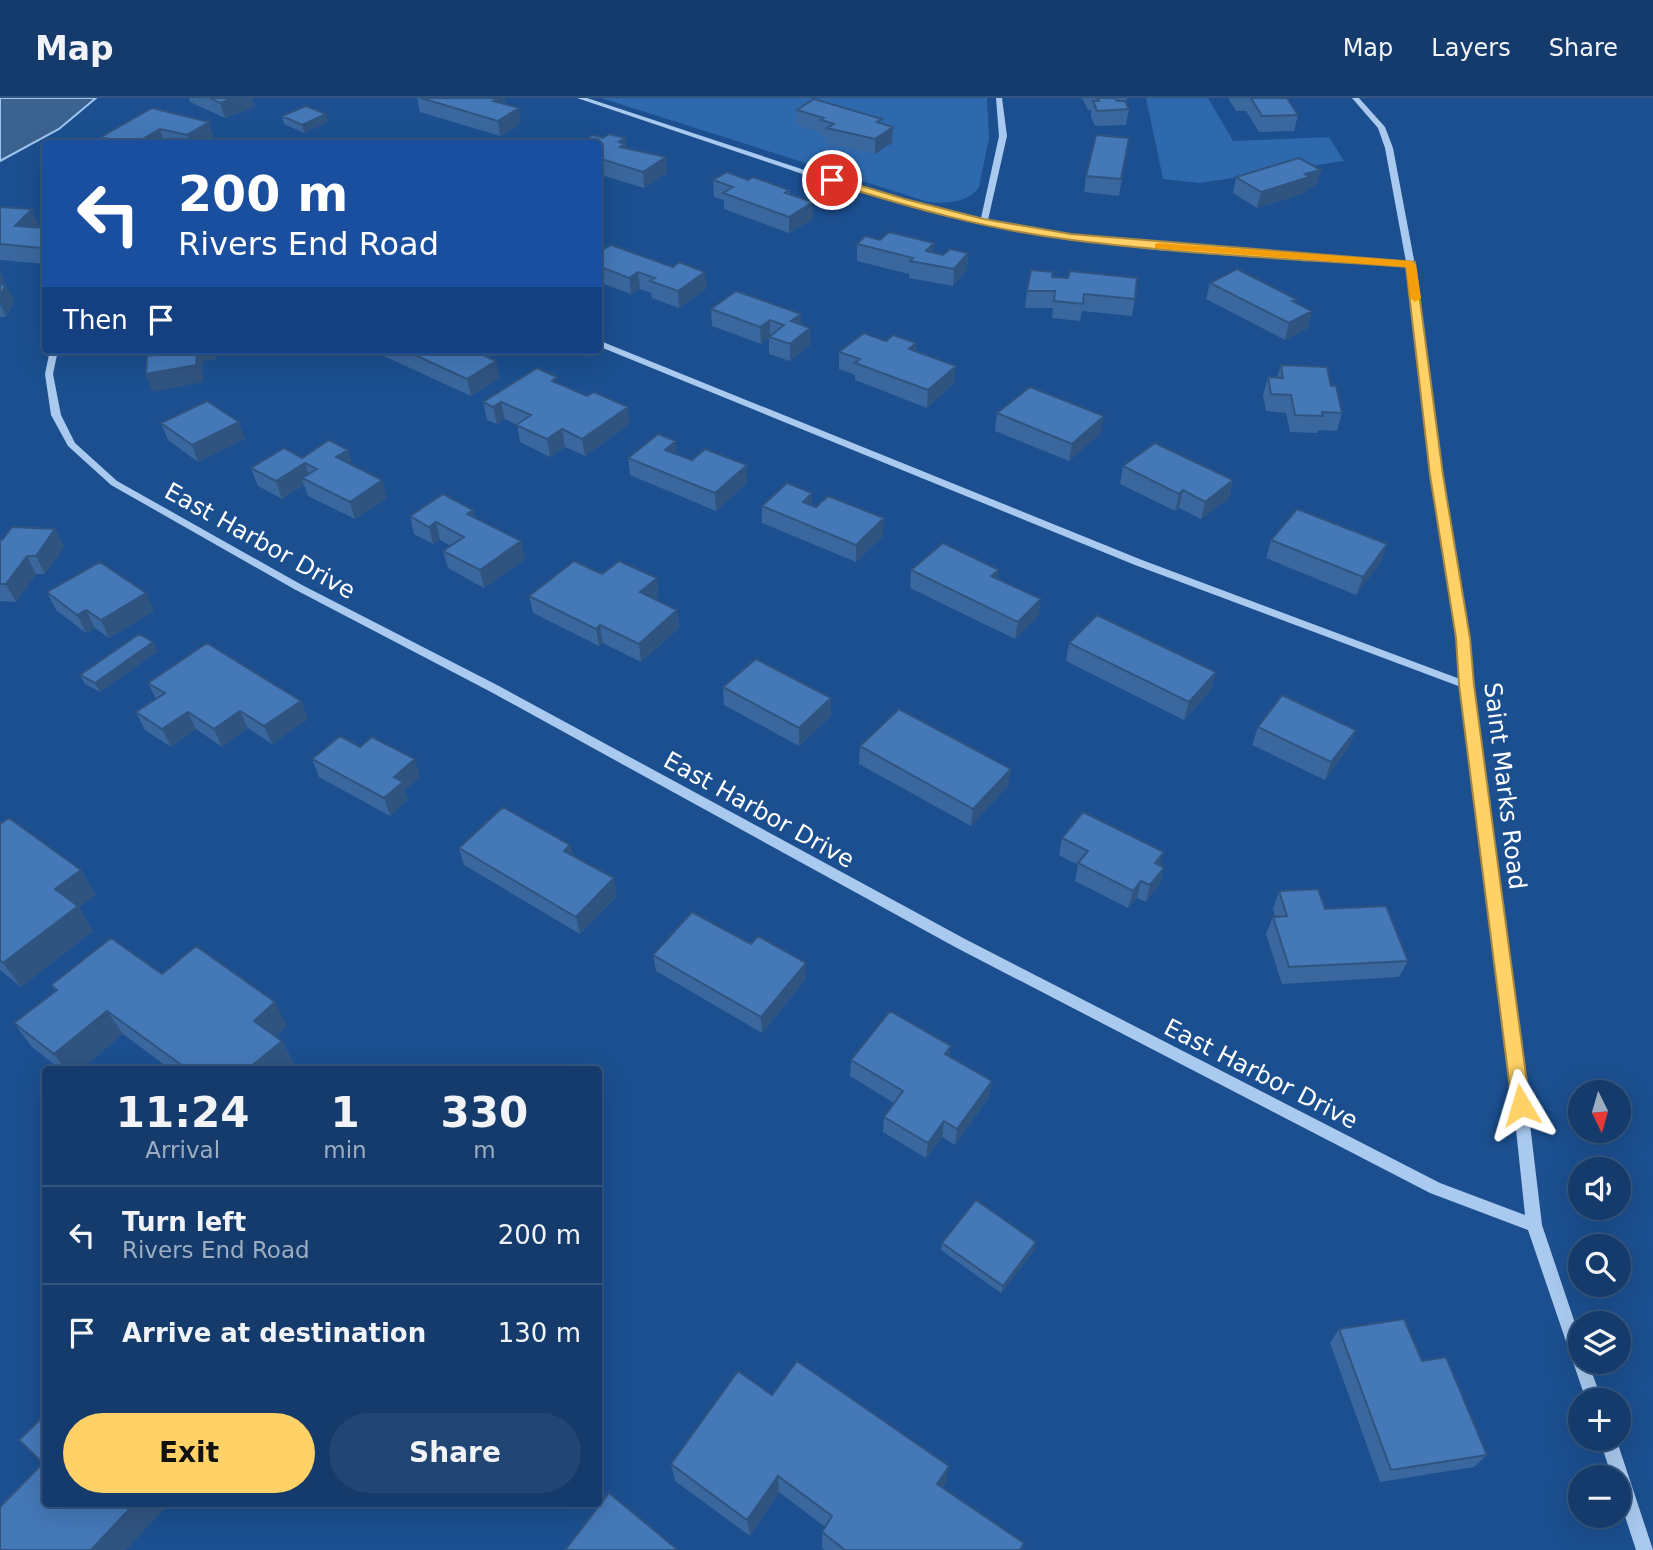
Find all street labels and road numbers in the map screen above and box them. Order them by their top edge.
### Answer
street label: East Harbor Drive [160,477,360,605]
street label: Saint Marks Road [1478,681,1532,891]
street label: East Harbor Drive [659,746,859,874]
street label: East Harbor Drive [1160,1013,1362,1135]

